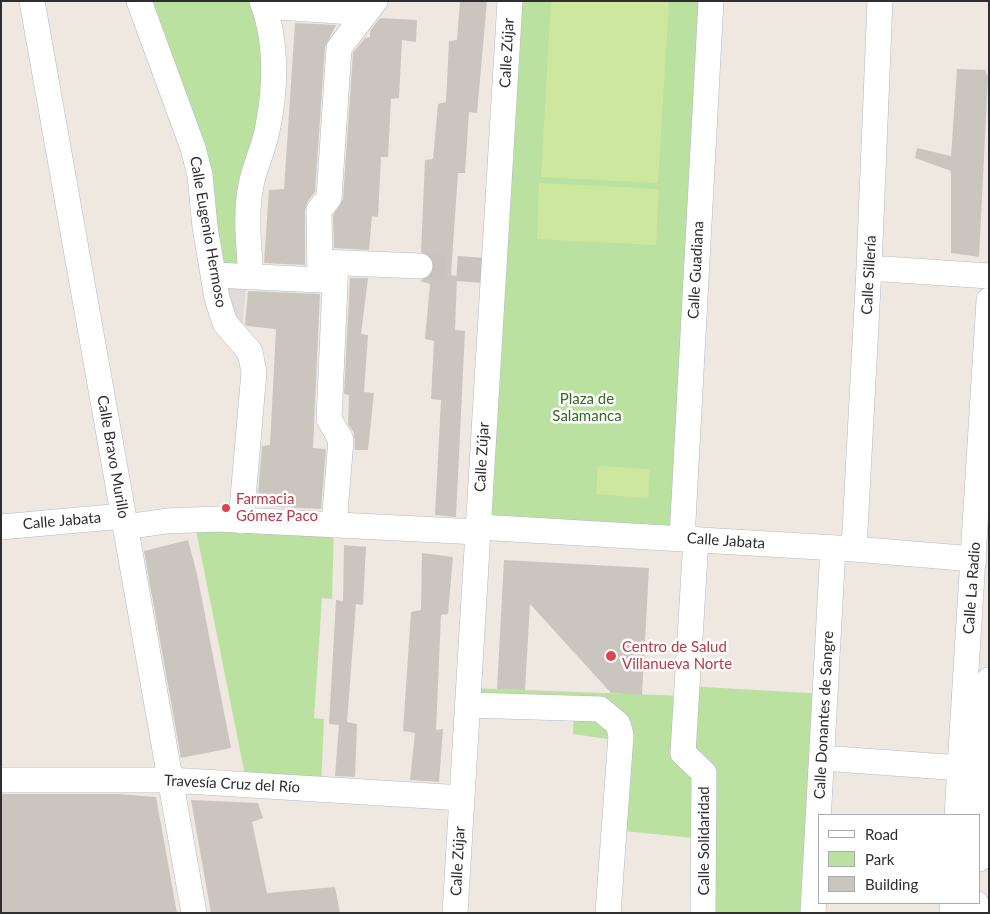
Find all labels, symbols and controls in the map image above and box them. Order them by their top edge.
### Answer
street label: Calle Zújar [496,18,518,88]
street label: Calle Eugenio Hermoso [186,155,230,309]
street label: Calle Guadiana [684,220,708,320]
street label: Calle Sillería [858,235,880,315]
park label: Plaza de Salamanca [552,390,622,425]
street label: Calle Bravo Murillo [93,394,133,520]
street label: Calle Zújar [471,422,493,492]
place label: Farmacia Gómez Paco [236,490,318,525]
marker: Farmacia Gómez Paco [220,502,232,514]
street label: Calle Jabata [22,509,102,533]
street label: Calle Jabata [686,529,766,553]
street label: Calle La Radio [960,541,984,635]
street label: Calle Donantes de Sangre [811,630,837,800]
place label: Centro de Salud Villanueva Norte [622,638,732,673]
marker: Centro de Salud Villanueva Norte [604,649,618,663]
street label: Travesía Cruz del Río [164,771,300,797]
street label: Calle Solidaridad [695,786,713,896]
legend [818,814,980,904]
text: Road [865,825,898,843]
street label: Calle Zújar [447,826,469,896]
text: Park [865,850,894,868]
text: Building [865,875,918,893]

